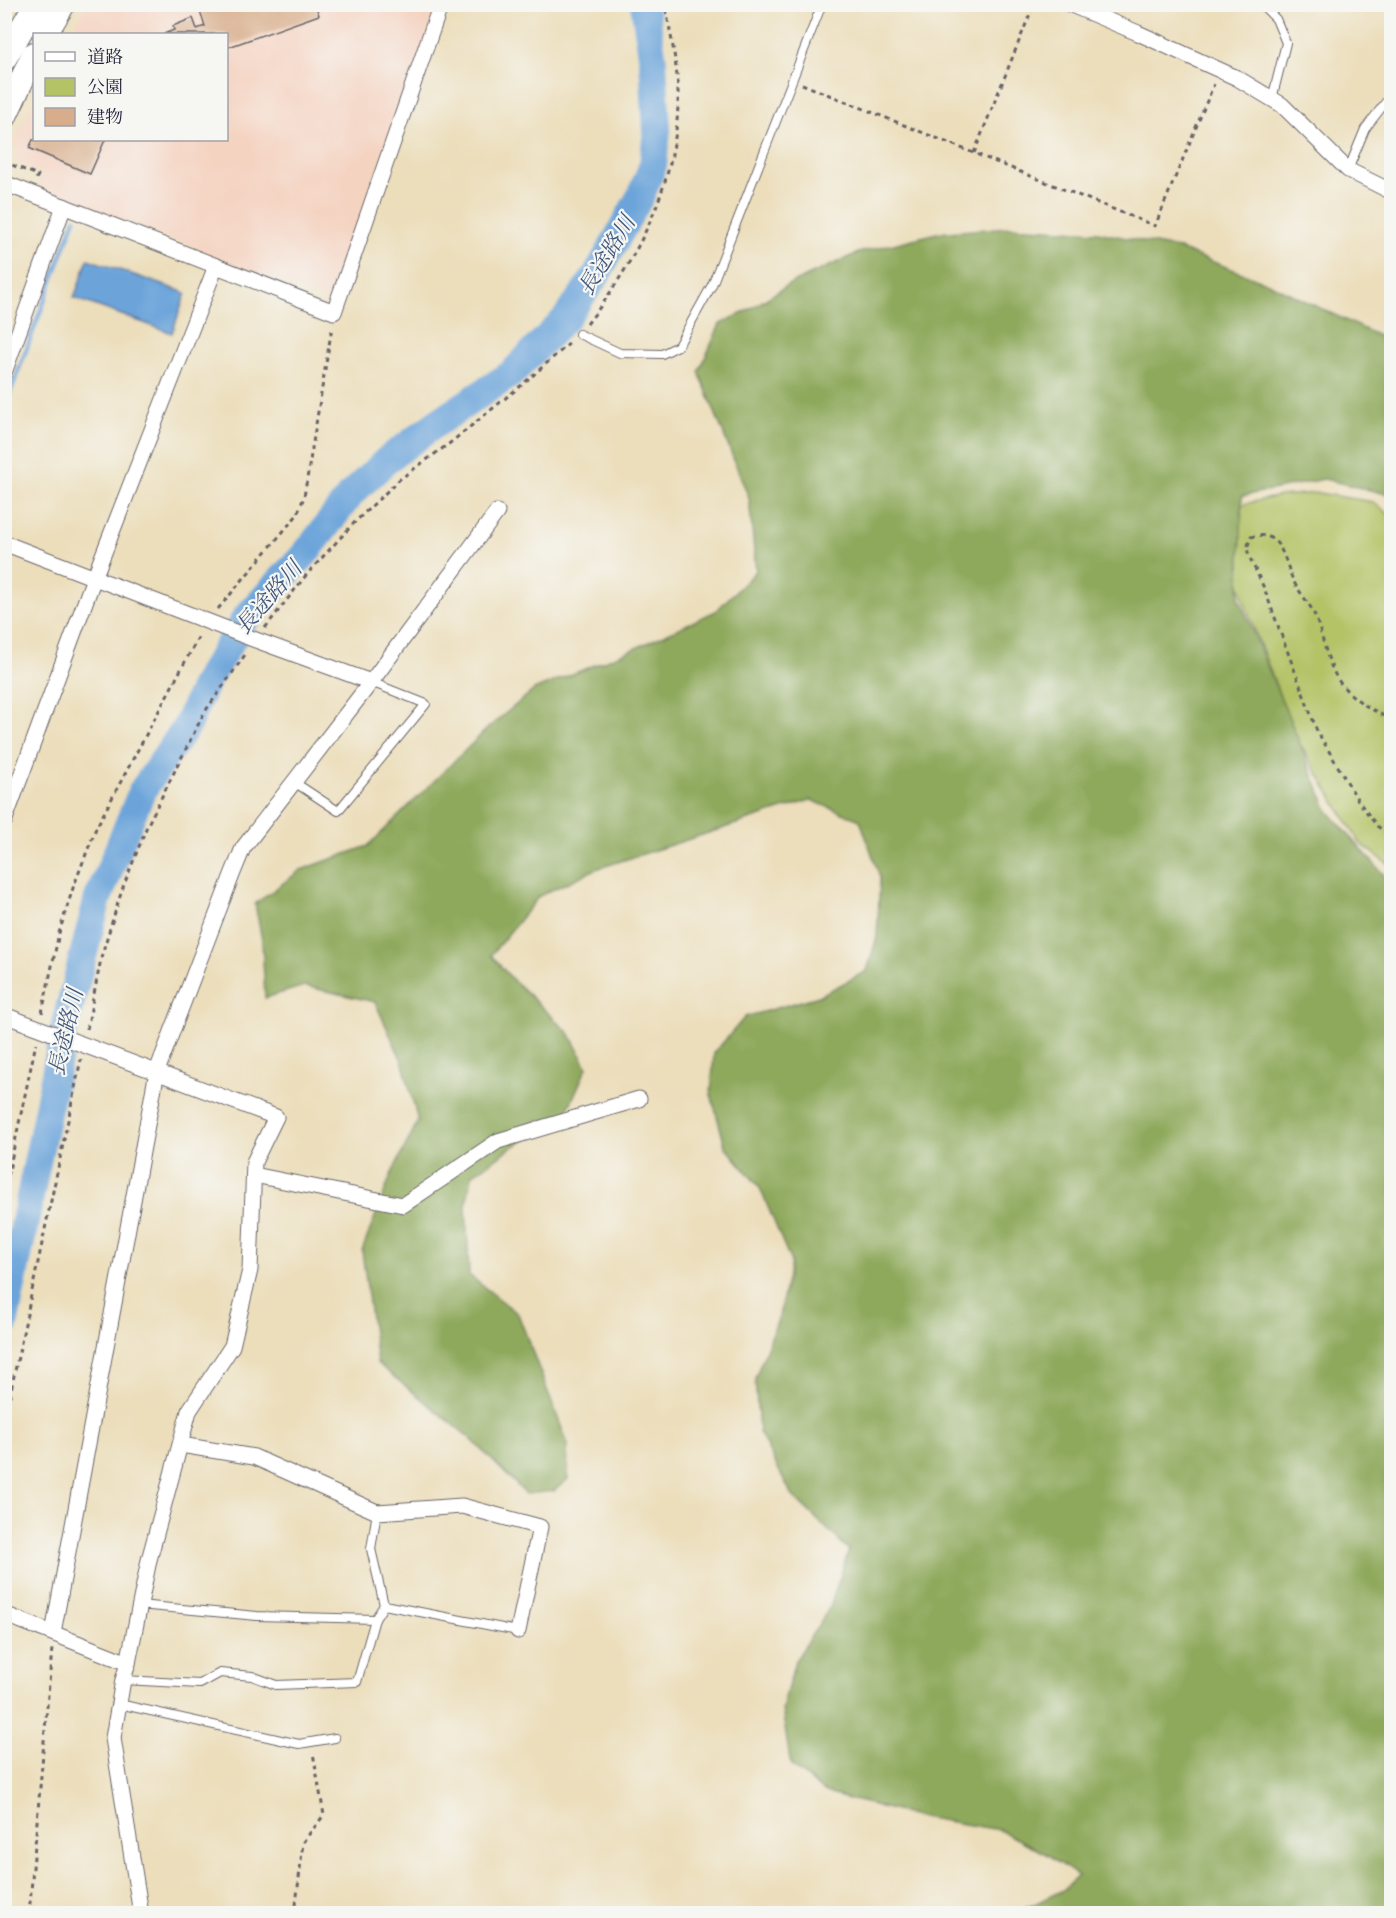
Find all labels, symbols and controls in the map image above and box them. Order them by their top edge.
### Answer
legend [33,33,228,141]
text: 道路 [87,46,123,68]
text: 公園 [87,76,123,98]
text: 建物 [87,106,123,128]
water label: 長途路川 [572,209,642,300]
water label: 長途路川 [229,554,309,639]
water label: 長途路川 [42,984,89,1078]

